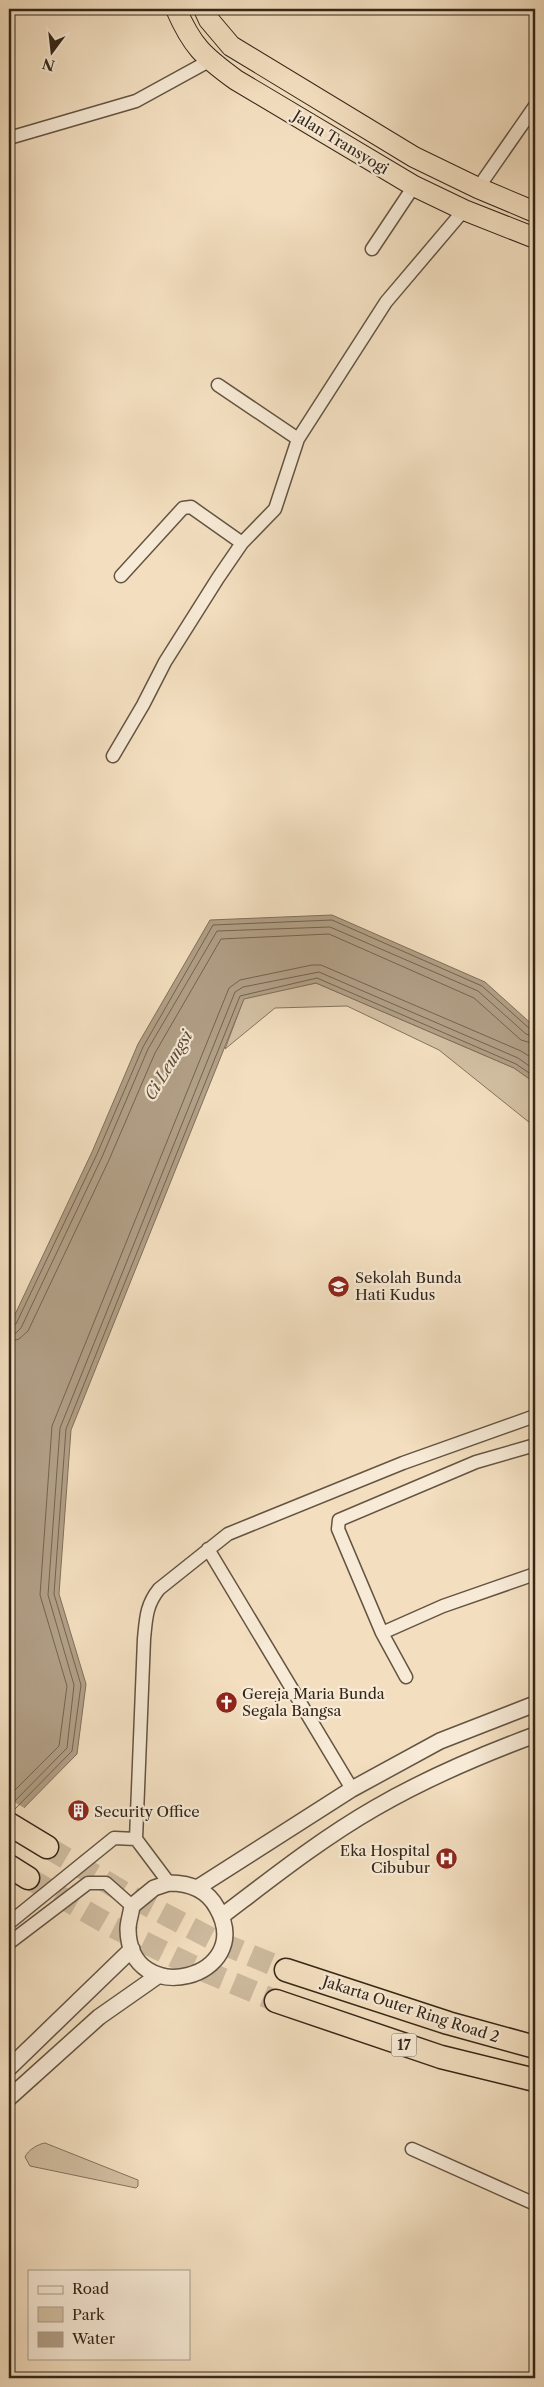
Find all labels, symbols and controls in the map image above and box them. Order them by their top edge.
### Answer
north arrow [28,28,78,78]
text: N [40,54,57,75]
street label: Jalan Transyogi [288,105,393,178]
water label: Ci Leungsi [139,1026,197,1103]
place label: Sekolah Bunda Hati Kudus [355,1268,462,1304]
school or university icon: Sekolah Bunda Hati Kudus [327,1274,351,1298]
place label: Gereja Maria Bunda Segala Bangsa [242,1684,385,1720]
church icon: Gereja Maria Bunda Segala Bangsa [214,1690,238,1714]
building icon: Security Office [66,1799,90,1823]
place label: Security Office [94,1802,200,1821]
place label: Eka Hospital Cibubur [340,1841,431,1877]
hospital icon: Eka Hospital Cibubur [434,1847,458,1871]
street label: Jakarta Outer Ring Road 2 [318,1971,502,2047]
road number: 17 [392,2034,416,2056]
legend [28,2270,190,2360]
text: Road [72,2279,109,2298]
text: Park [72,2305,106,2324]
text: Water [71,2329,116,2348]

